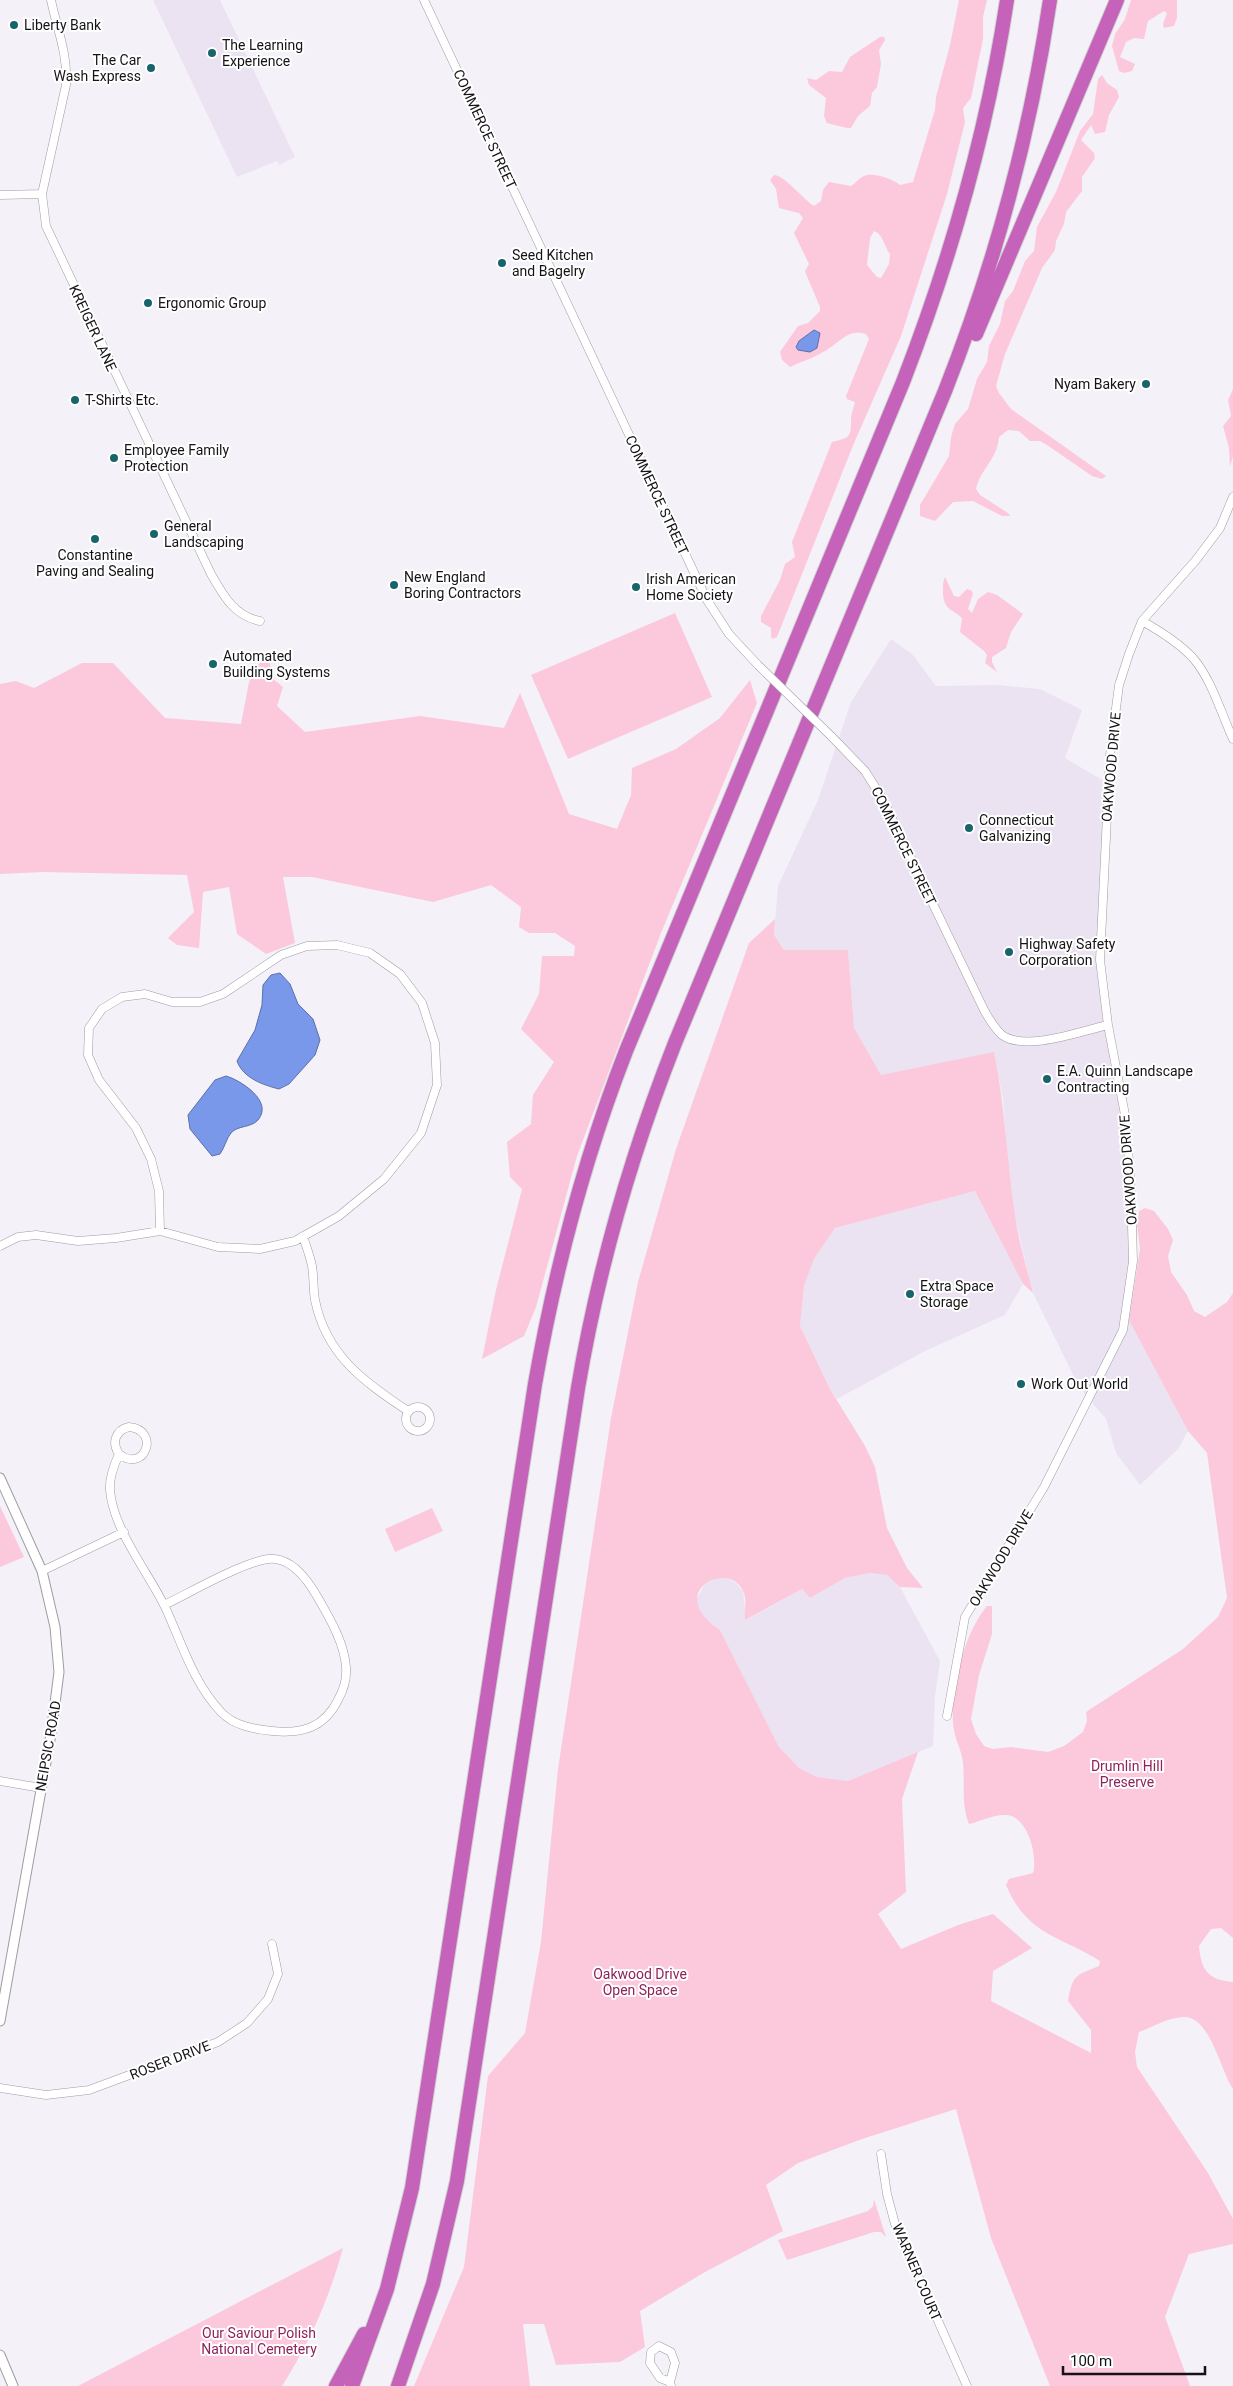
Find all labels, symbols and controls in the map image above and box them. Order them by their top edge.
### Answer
place label: Liberty Bank [24,17,102,33]
marker: Liberty Bank [8,19,20,31]
place label: The Learning Experience [222,37,303,69]
marker: The Learning Experience [206,47,218,59]
place label: The Car Wash Express [54,52,141,84]
marker: The Car Wash Express [145,62,157,74]
street label: COMMERCE STREET [450,67,520,192]
place label: Seed Kitchen and Bagelry [512,247,594,279]
marker: Seed Kitchen and Bagelry [496,257,508,269]
street label: KREIGER LANE [66,282,120,374]
place label: Ergonomic Group [158,295,266,311]
marker: Ergonomic Group [142,297,154,309]
place label: Nyam Bakery [1054,376,1136,392]
marker: Nyam Bakery [1140,378,1152,390]
place label: T-Shirts Etc. [85,392,159,408]
marker: T-Shirts Etc. [69,394,81,406]
street label: COMMERCE STREET [622,433,692,558]
place label: Employee Family Protection [124,442,229,474]
marker: Employee Family Protection [108,452,120,464]
place label: General Landscaping [164,518,244,550]
marker: General Landscaping [148,528,160,540]
marker: Constantine Paving and Sealing [89,533,101,545]
place label: Constantine Paving and Sealing [36,547,154,579]
place label: New England Boring Contractors [404,569,521,601]
place label: Irish American Home Society [646,571,736,603]
marker: New England Boring Contractors [388,579,400,591]
marker: Irish American Home Society [630,581,642,593]
place label: Automated Building Systems [223,648,330,680]
marker: Automated Building Systems [207,658,219,670]
street label: OAKWOOD DRIVE [1098,711,1124,823]
street label: COMMERCE STREET [868,784,940,909]
place label: Connecticut Galvanizing [979,812,1054,844]
marker: Connecticut Galvanizing [963,822,975,834]
place label: Highway Safety Corporation [1019,936,1116,968]
marker: Highway Safety Corporation [1003,946,1015,958]
place label: E.A. Quinn Landscape Contracting [1057,1063,1193,1095]
marker: E.A. Quinn Landscape Contracting [1041,1073,1053,1085]
street label: OAKWOOD DRIVE [1116,1114,1140,1226]
place label: Extra Space Storage [920,1278,994,1310]
marker: Extra Space Storage [904,1288,916,1300]
place label: Work Out World [1031,1376,1128,1392]
marker: Work Out World [1015,1378,1027,1390]
street label: OAKWOOD DRIVE [966,1507,1036,1609]
street label: NEIPSIC ROAD [32,1699,64,1793]
park label: Drumlin Hill Preserve [1091,1758,1163,1790]
park label: Oakwood Drive Open Space [593,1966,687,1998]
street label: ROSER DRIVE [127,2037,213,2083]
street label: WARNER COURT [889,2221,945,2324]
park label: Our Saviour Polish National Cemetery [201,2325,317,2357]
scale bar [1063,2344,1206,2376]
text: 100 m [1070,2352,1112,2370]

